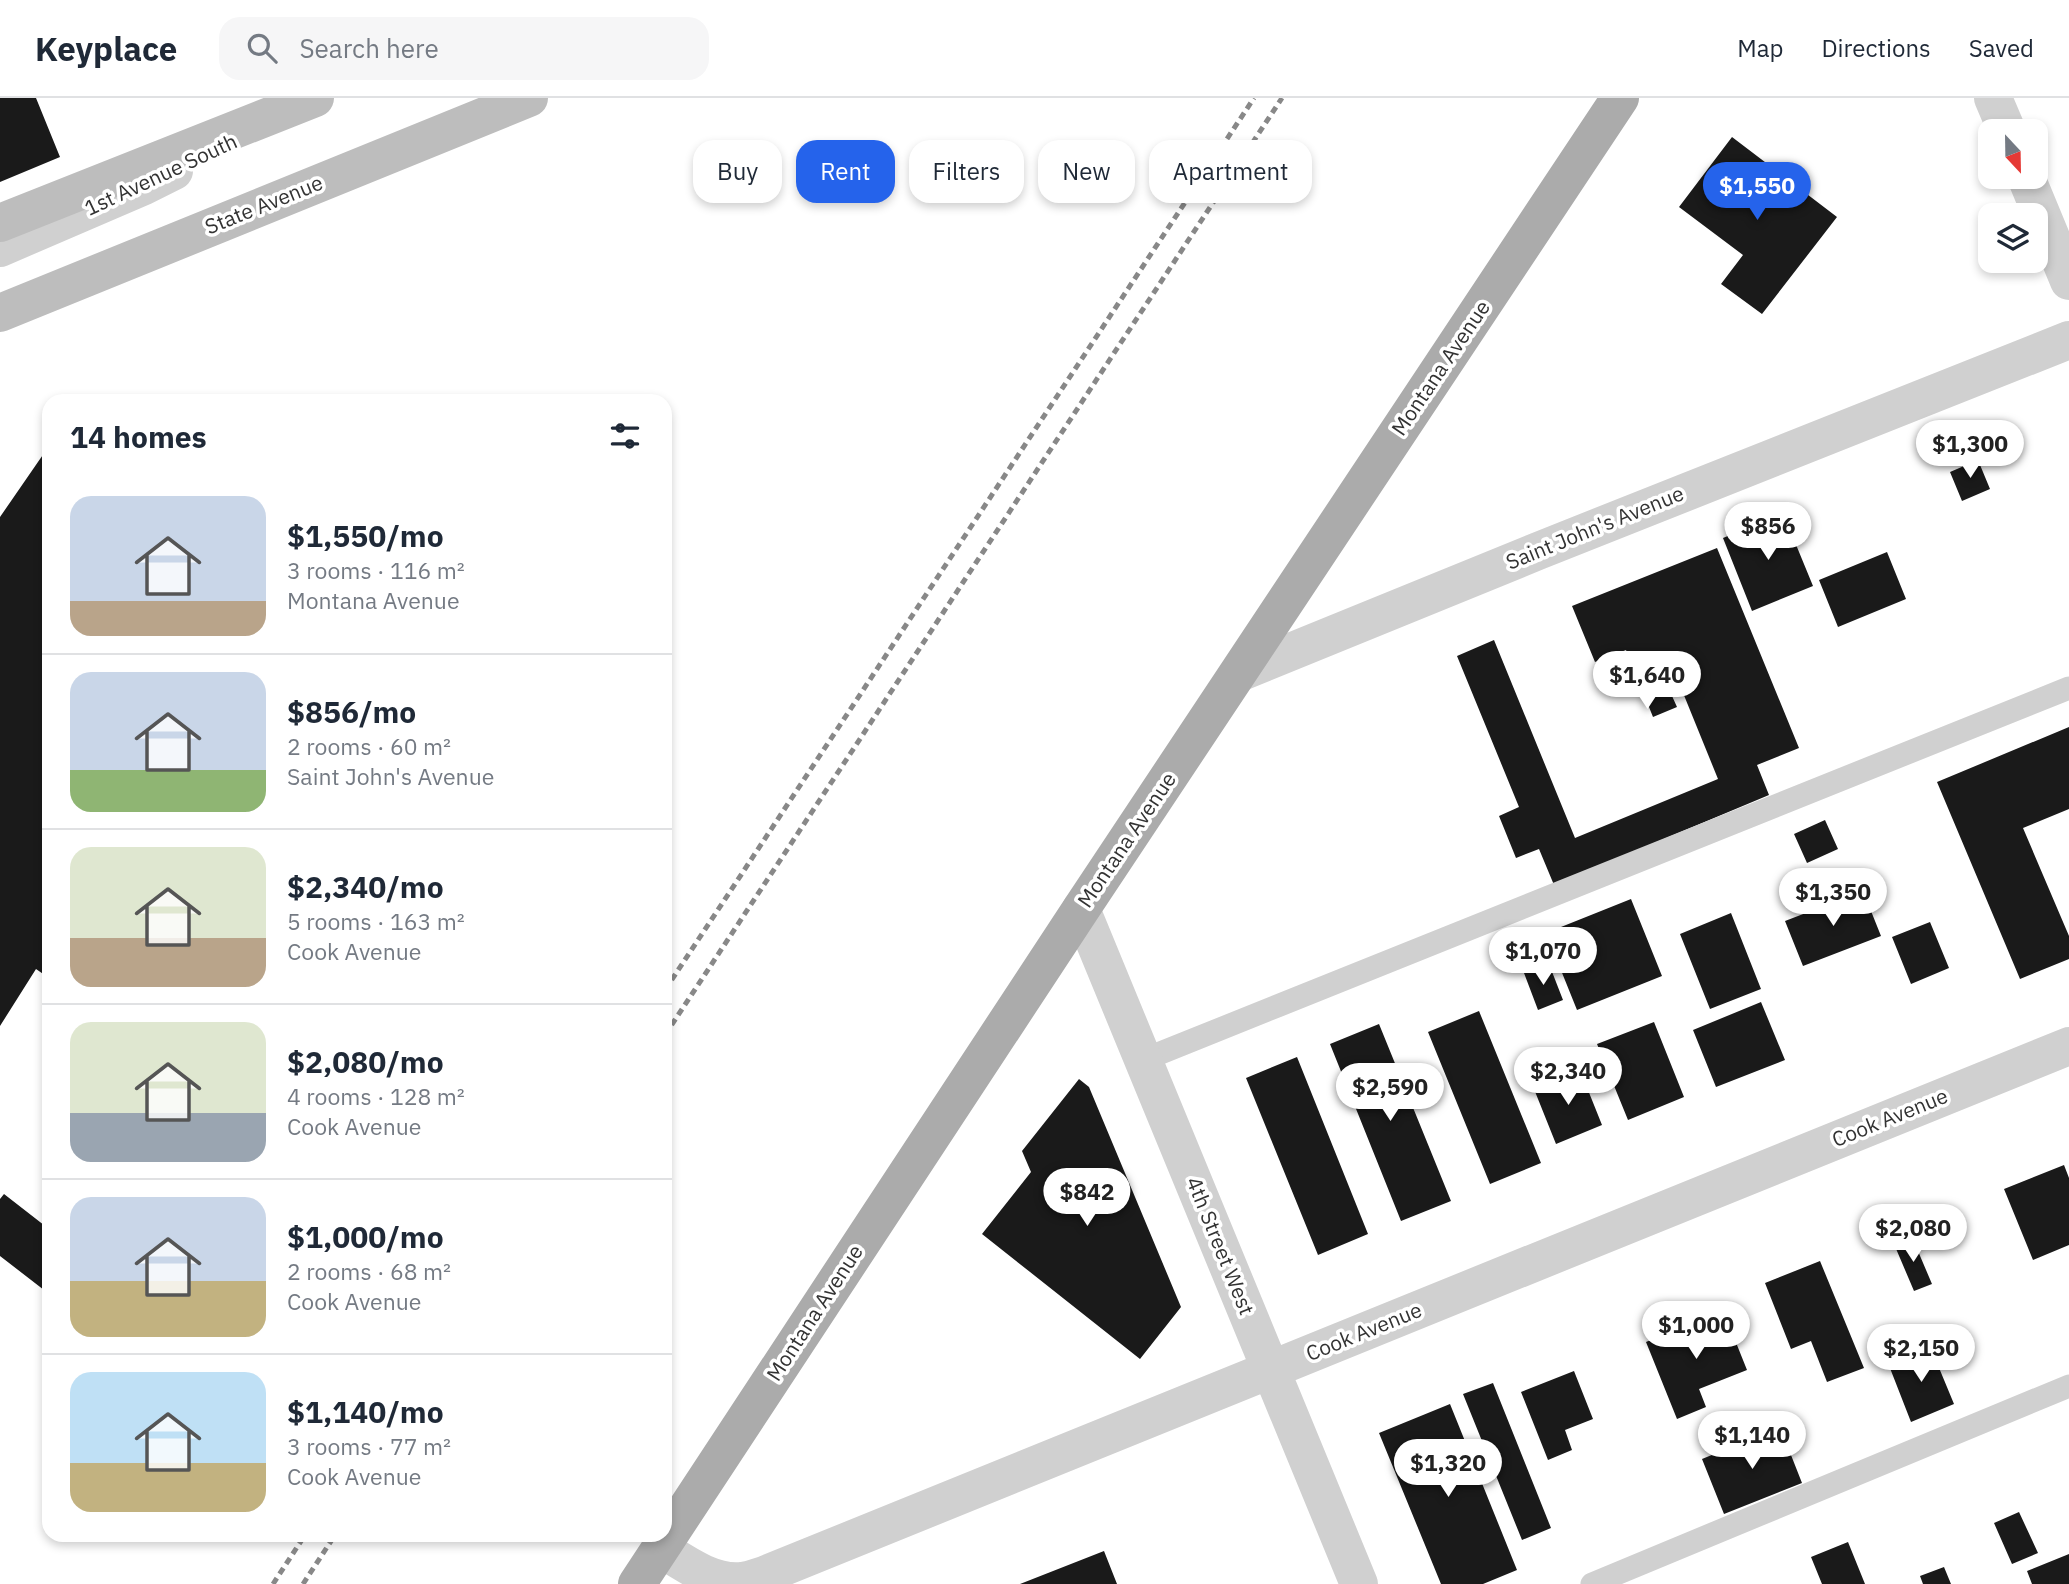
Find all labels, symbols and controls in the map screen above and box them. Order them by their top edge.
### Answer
search box [219,17,709,80]
text: Keyplace [35,27,177,70]
icon: search [243,29,281,67]
text: Search here [299,31,439,65]
text: Map [1737,32,1783,64]
text: Directions [1821,32,1931,64]
text: Saved [1969,32,2034,64]
north arrow [1978,119,2048,189]
map controls [1978,119,2048,273]
street label: 1st Avenue South [80,126,241,222]
chip: Buy [693,140,782,203]
chip: Rent [796,140,895,203]
chip: Filters [909,140,1024,203]
chip: New [1038,140,1135,203]
chip: Apartment [1149,140,1312,203]
pin: $1,550 [1700,162,1814,222]
street label: State Avenue [201,168,327,240]
text: $1,550 [1719,170,1795,200]
button: layers [1978,203,2048,273]
street label: Montana Avenue [1385,294,1496,441]
text: 14 homes [70,417,207,456]
icon: filters [606,417,644,455]
pin: $1,300 [1913,420,2027,480]
text: $1,300 [1932,428,2008,458]
street label: Saint John's Avenue [1502,479,1688,576]
pin: $856 [1727,503,1809,562]
text: $856 [1740,510,1796,540]
text: $1,550/mo [287,516,444,555]
icon: home [126,524,210,608]
text: 3 rooms · 116 m² [287,555,465,585]
text: Montana Avenue [287,585,460,615]
pin: $1,640 [1590,652,1704,711]
text: $1,640 [1609,659,1685,689]
text: $856/mo [287,692,416,731]
icon: home [126,700,210,784]
text: 2 rooms · 60 m² [287,731,451,761]
text: Saint John's Avenue [287,761,494,791]
street label: Montana Avenue [1071,766,1182,913]
text: $2,340/mo [287,867,444,906]
pin: $1,350 [1776,868,1890,928]
icon: home [126,875,210,959]
text: $1,350 [1795,876,1871,906]
text: 5 rooms · 163 m² [287,906,465,936]
pin: $1,070 [1486,928,1600,987]
text: $1,070 [1505,935,1581,965]
text: Cook Avenue [287,936,421,966]
text: $2,080/mo [287,1042,444,1081]
pin: $2,340 [1511,1048,1625,1107]
icon: home [126,1050,210,1134]
text: $2,340 [1530,1055,1606,1085]
pin: $2,590 [1333,1063,1447,1123]
text: $2,590 [1352,1071,1428,1101]
text: 4 rooms · 128 m² [287,1081,465,1111]
street label: Cook Avenue [1827,1081,1952,1153]
text: Cook Avenue [287,1111,421,1141]
pin: $842 [1046,1168,1128,1228]
street label: 4th Street West [1180,1172,1261,1319]
text: $842 [1059,1176,1115,1206]
pin: $2,080 [1856,1204,1970,1264]
text: $2,080 [1875,1212,1951,1242]
text: $1,000/mo [287,1217,444,1256]
icon: home [126,1225,210,1309]
street label: Montana Avenue [760,1239,869,1386]
text: 2 rooms · 68 m² [287,1256,451,1286]
text: Cook Avenue [287,1286,421,1316]
street label: Cook Avenue [1301,1295,1426,1367]
pin: $1,000 [1639,1302,1753,1361]
text: $1,000 [1658,1309,1734,1339]
pin: $2,150 [1864,1324,1978,1384]
text: $2,150 [1883,1332,1959,1362]
text: $1,140/mo [287,1392,444,1431]
icon: home [126,1400,210,1484]
pin: $1,140 [1695,1412,1809,1471]
text: $1,140 [1714,1419,1790,1449]
text: 3 rooms · 77 m² [287,1431,451,1461]
pin: $1,320 [1391,1440,1505,1499]
text: $1,320 [1410,1447,1486,1477]
text: Cook Avenue [287,1461,421,1491]

